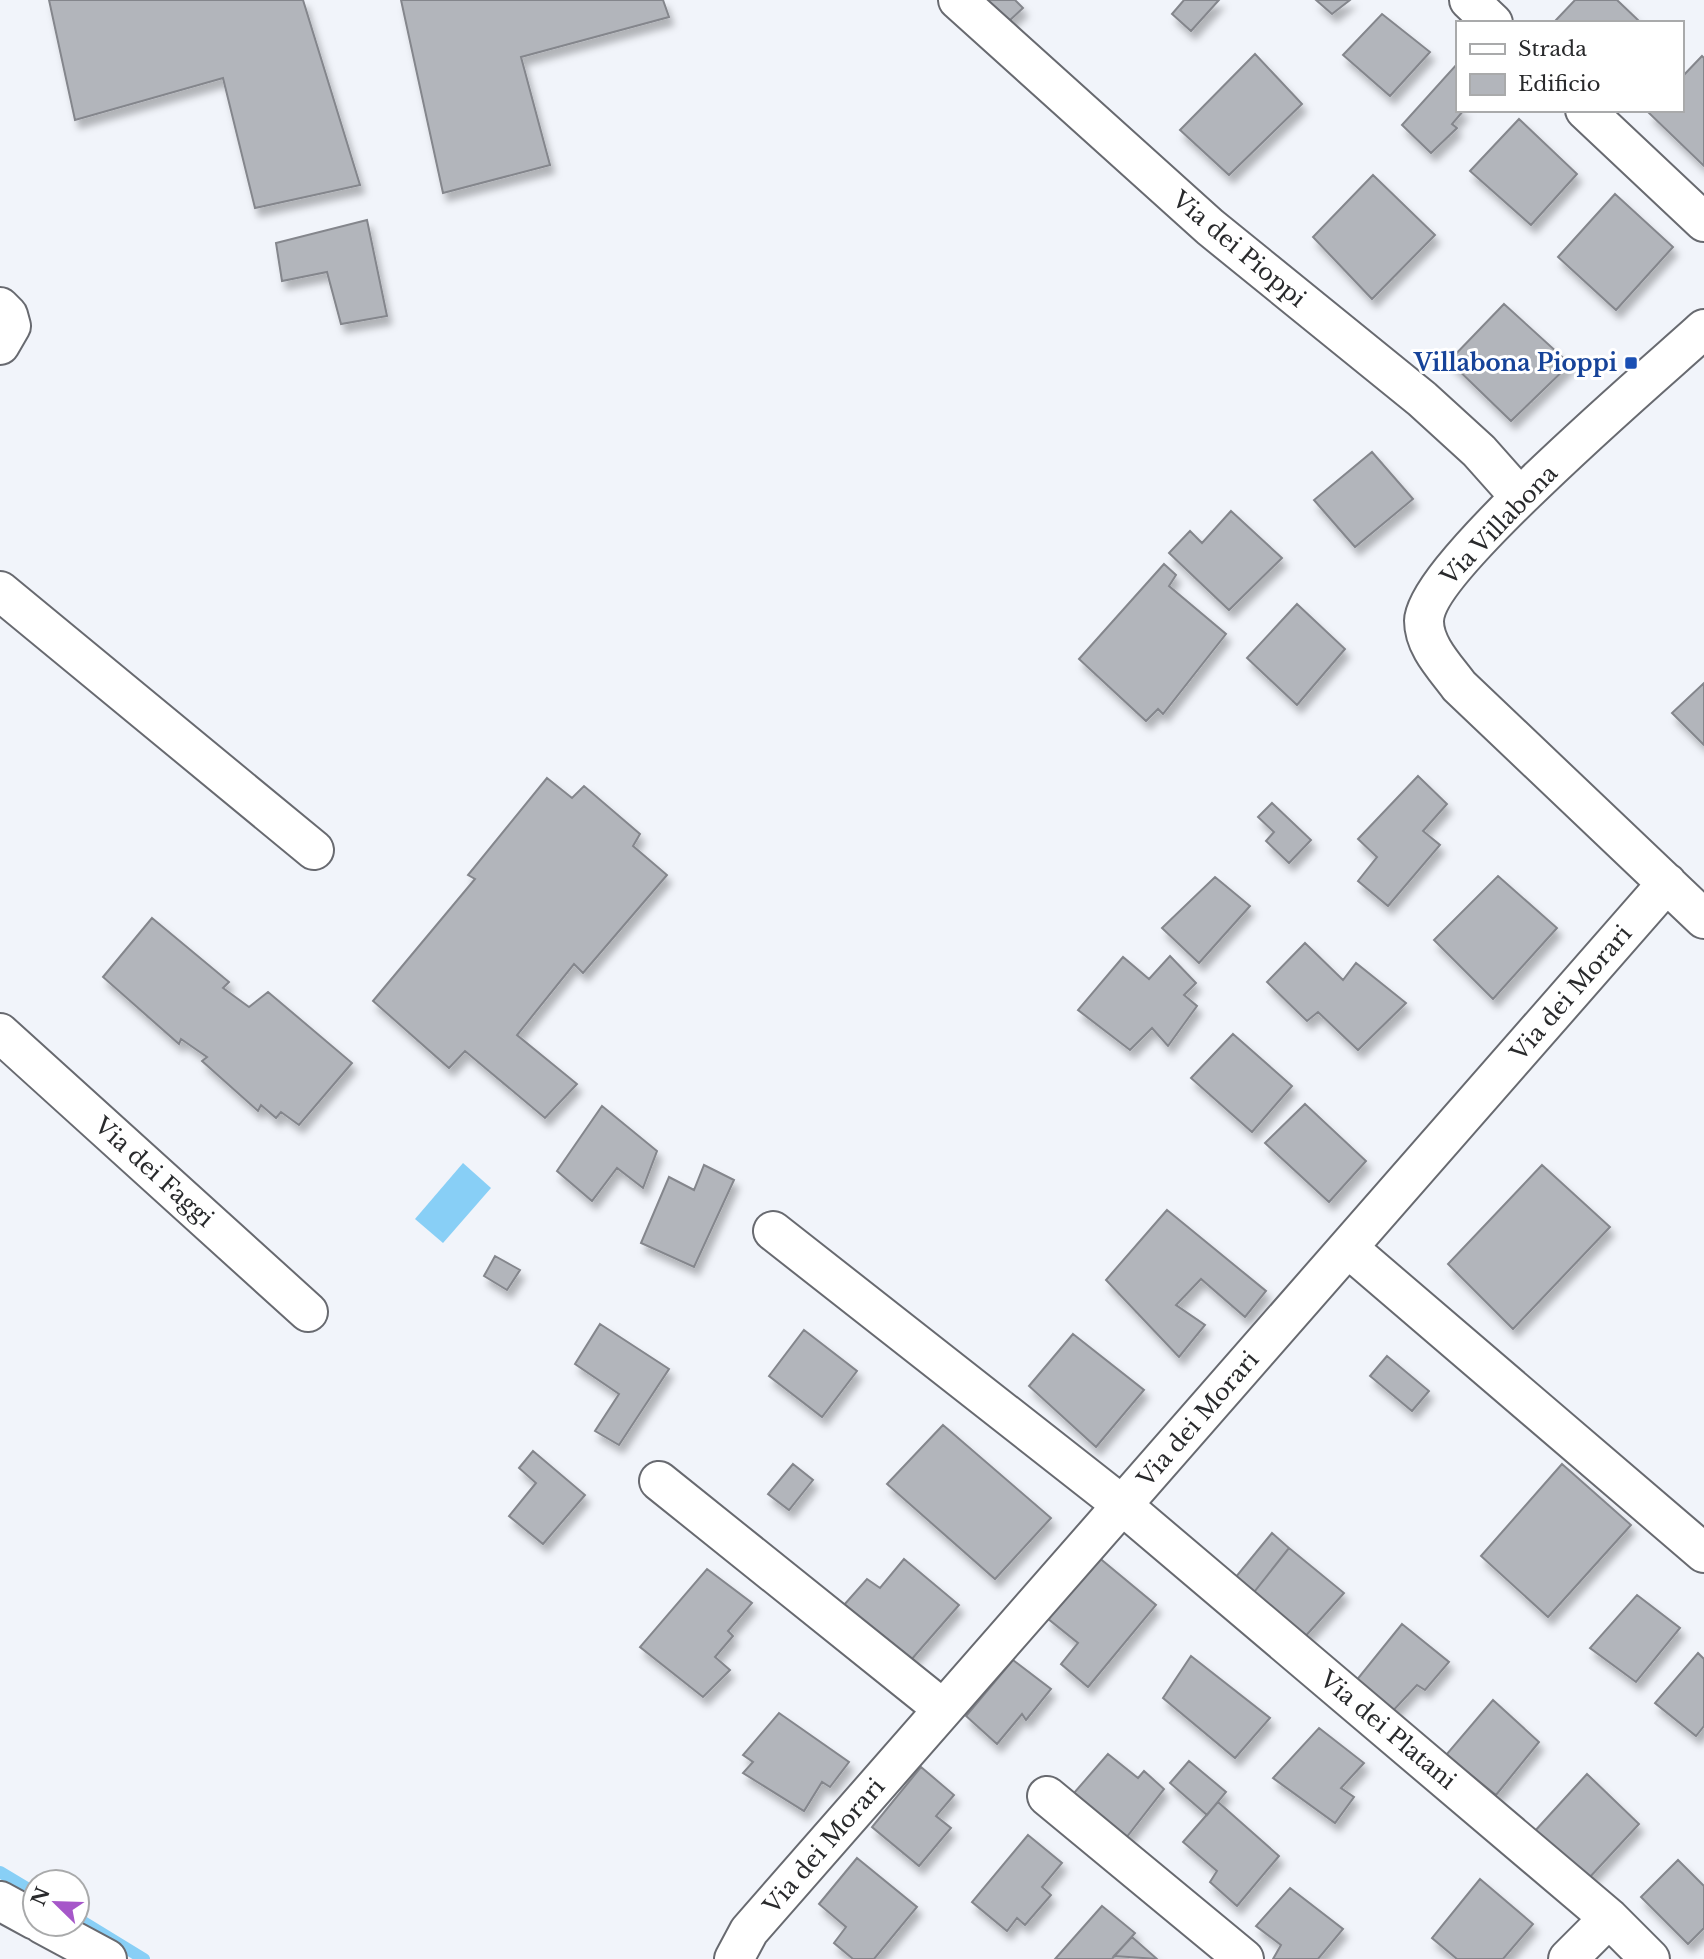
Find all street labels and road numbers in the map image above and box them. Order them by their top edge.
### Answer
street label: Via dei Pioppi [1166,184,1312,313]
street label: Via Villabona [1434,459,1563,592]
street label: Via dei Morari [1504,920,1637,1067]
street label: Via dei Faggi [88,1111,219,1233]
street label: Via dei Morari [1131,1346,1264,1493]
street label: Via dei Platani [1313,1664,1462,1795]
street label: Via dei Morari [757,1773,890,1920]

